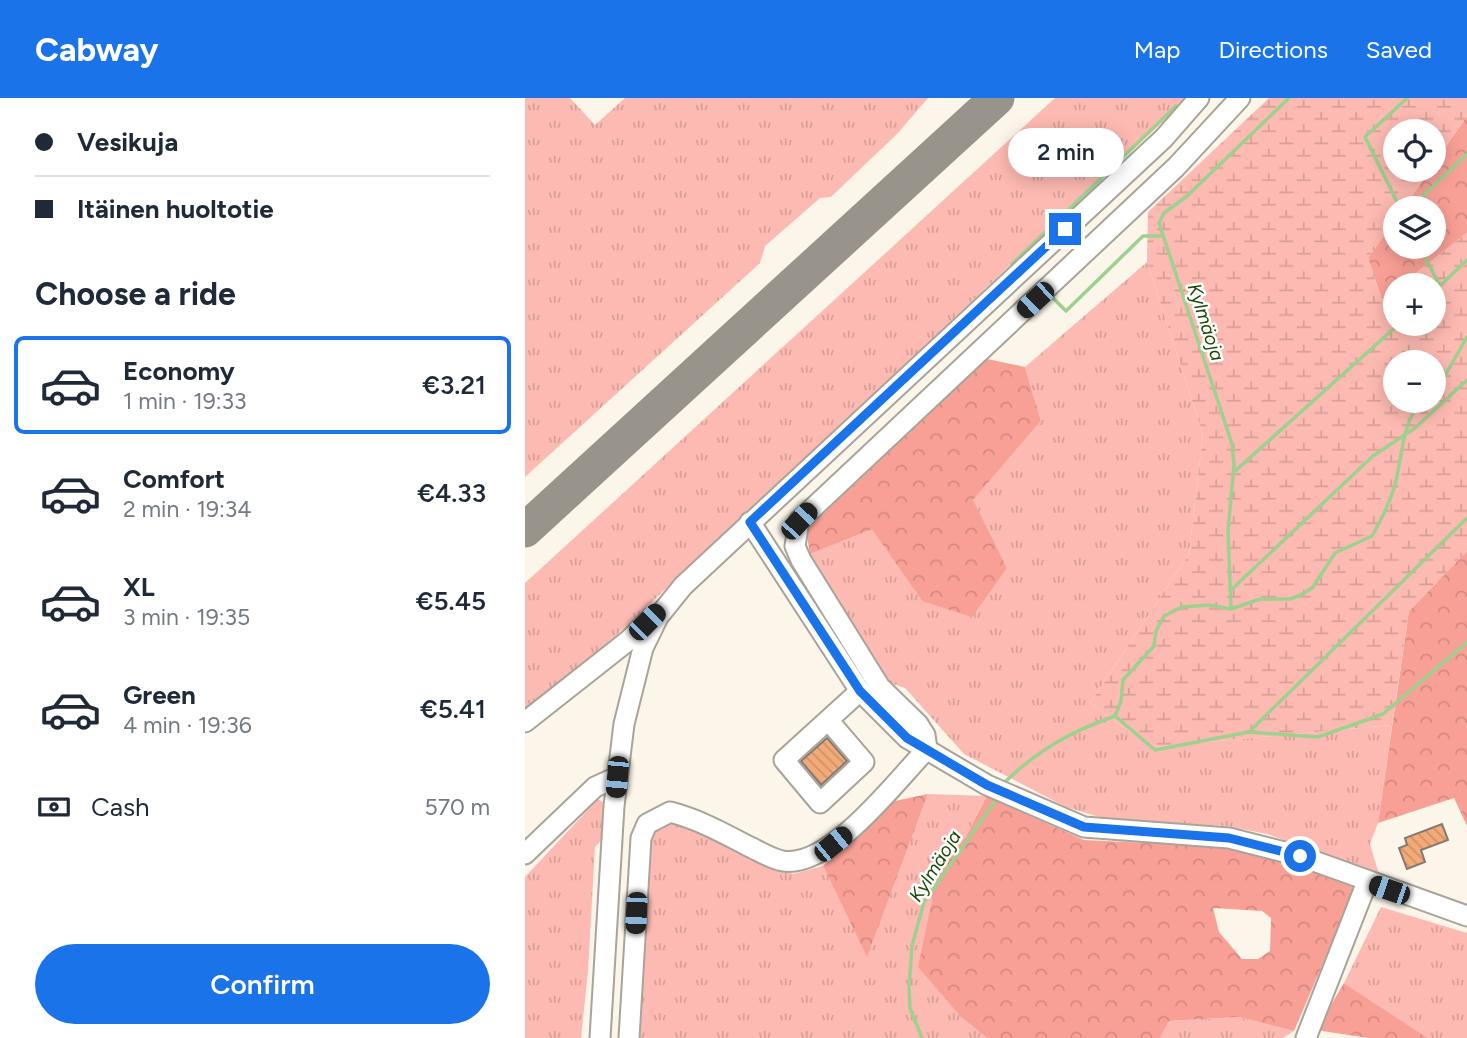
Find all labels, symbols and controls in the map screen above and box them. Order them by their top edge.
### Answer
text: Cabway [35,30,159,69]
text: Map [1134,35,1180,64]
text: Directions [1218,35,1328,64]
text: Saved [1366,35,1432,64]
map controls [1383,119,1446,413]
button: locate [1383,119,1446,182]
text: Vesikuja [77,126,178,158]
callout: 2 min [1007,128,1123,176]
text: 2 min [1037,138,1095,166]
text: Itäinen huoltotie [77,193,274,225]
button: layers [1383,196,1446,259]
route end [1049,213,1081,245]
button: + [1383,273,1446,336]
text: Choose a ride [35,275,236,313]
car [1013,278,1058,322]
water label: Kylmäoja [1183,280,1229,364]
button: − [1383,350,1446,413]
icon: car [39,354,102,417]
text: Economy [123,355,235,387]
text: €3.21 [422,369,486,401]
text: 1 min · 19:33 [123,387,247,415]
icon: car [39,462,102,525]
text: Comfort [123,463,225,495]
text: €4.33 [417,477,486,509]
text: 2 min · 19:34 [123,495,252,523]
car [777,498,822,544]
icon: car [39,570,102,633]
text: XL [123,571,155,603]
text: €5.45 [416,585,486,617]
car [625,600,670,644]
text: 3 min · 19:35 [123,603,250,631]
icon: car [39,678,102,741]
text: Green [123,679,196,711]
text: €5.41 [420,693,486,725]
text: 4 min · 19:36 [123,711,252,739]
car [605,755,630,799]
icon: cash [35,788,73,826]
text: Cash [91,791,150,823]
text: 570 m [424,793,490,821]
car [811,823,856,865]
water label: Kylmäoja [904,826,966,906]
route start [1284,840,1316,872]
car [1366,873,1413,907]
car [625,891,648,935]
button: Confirm [35,944,490,1024]

